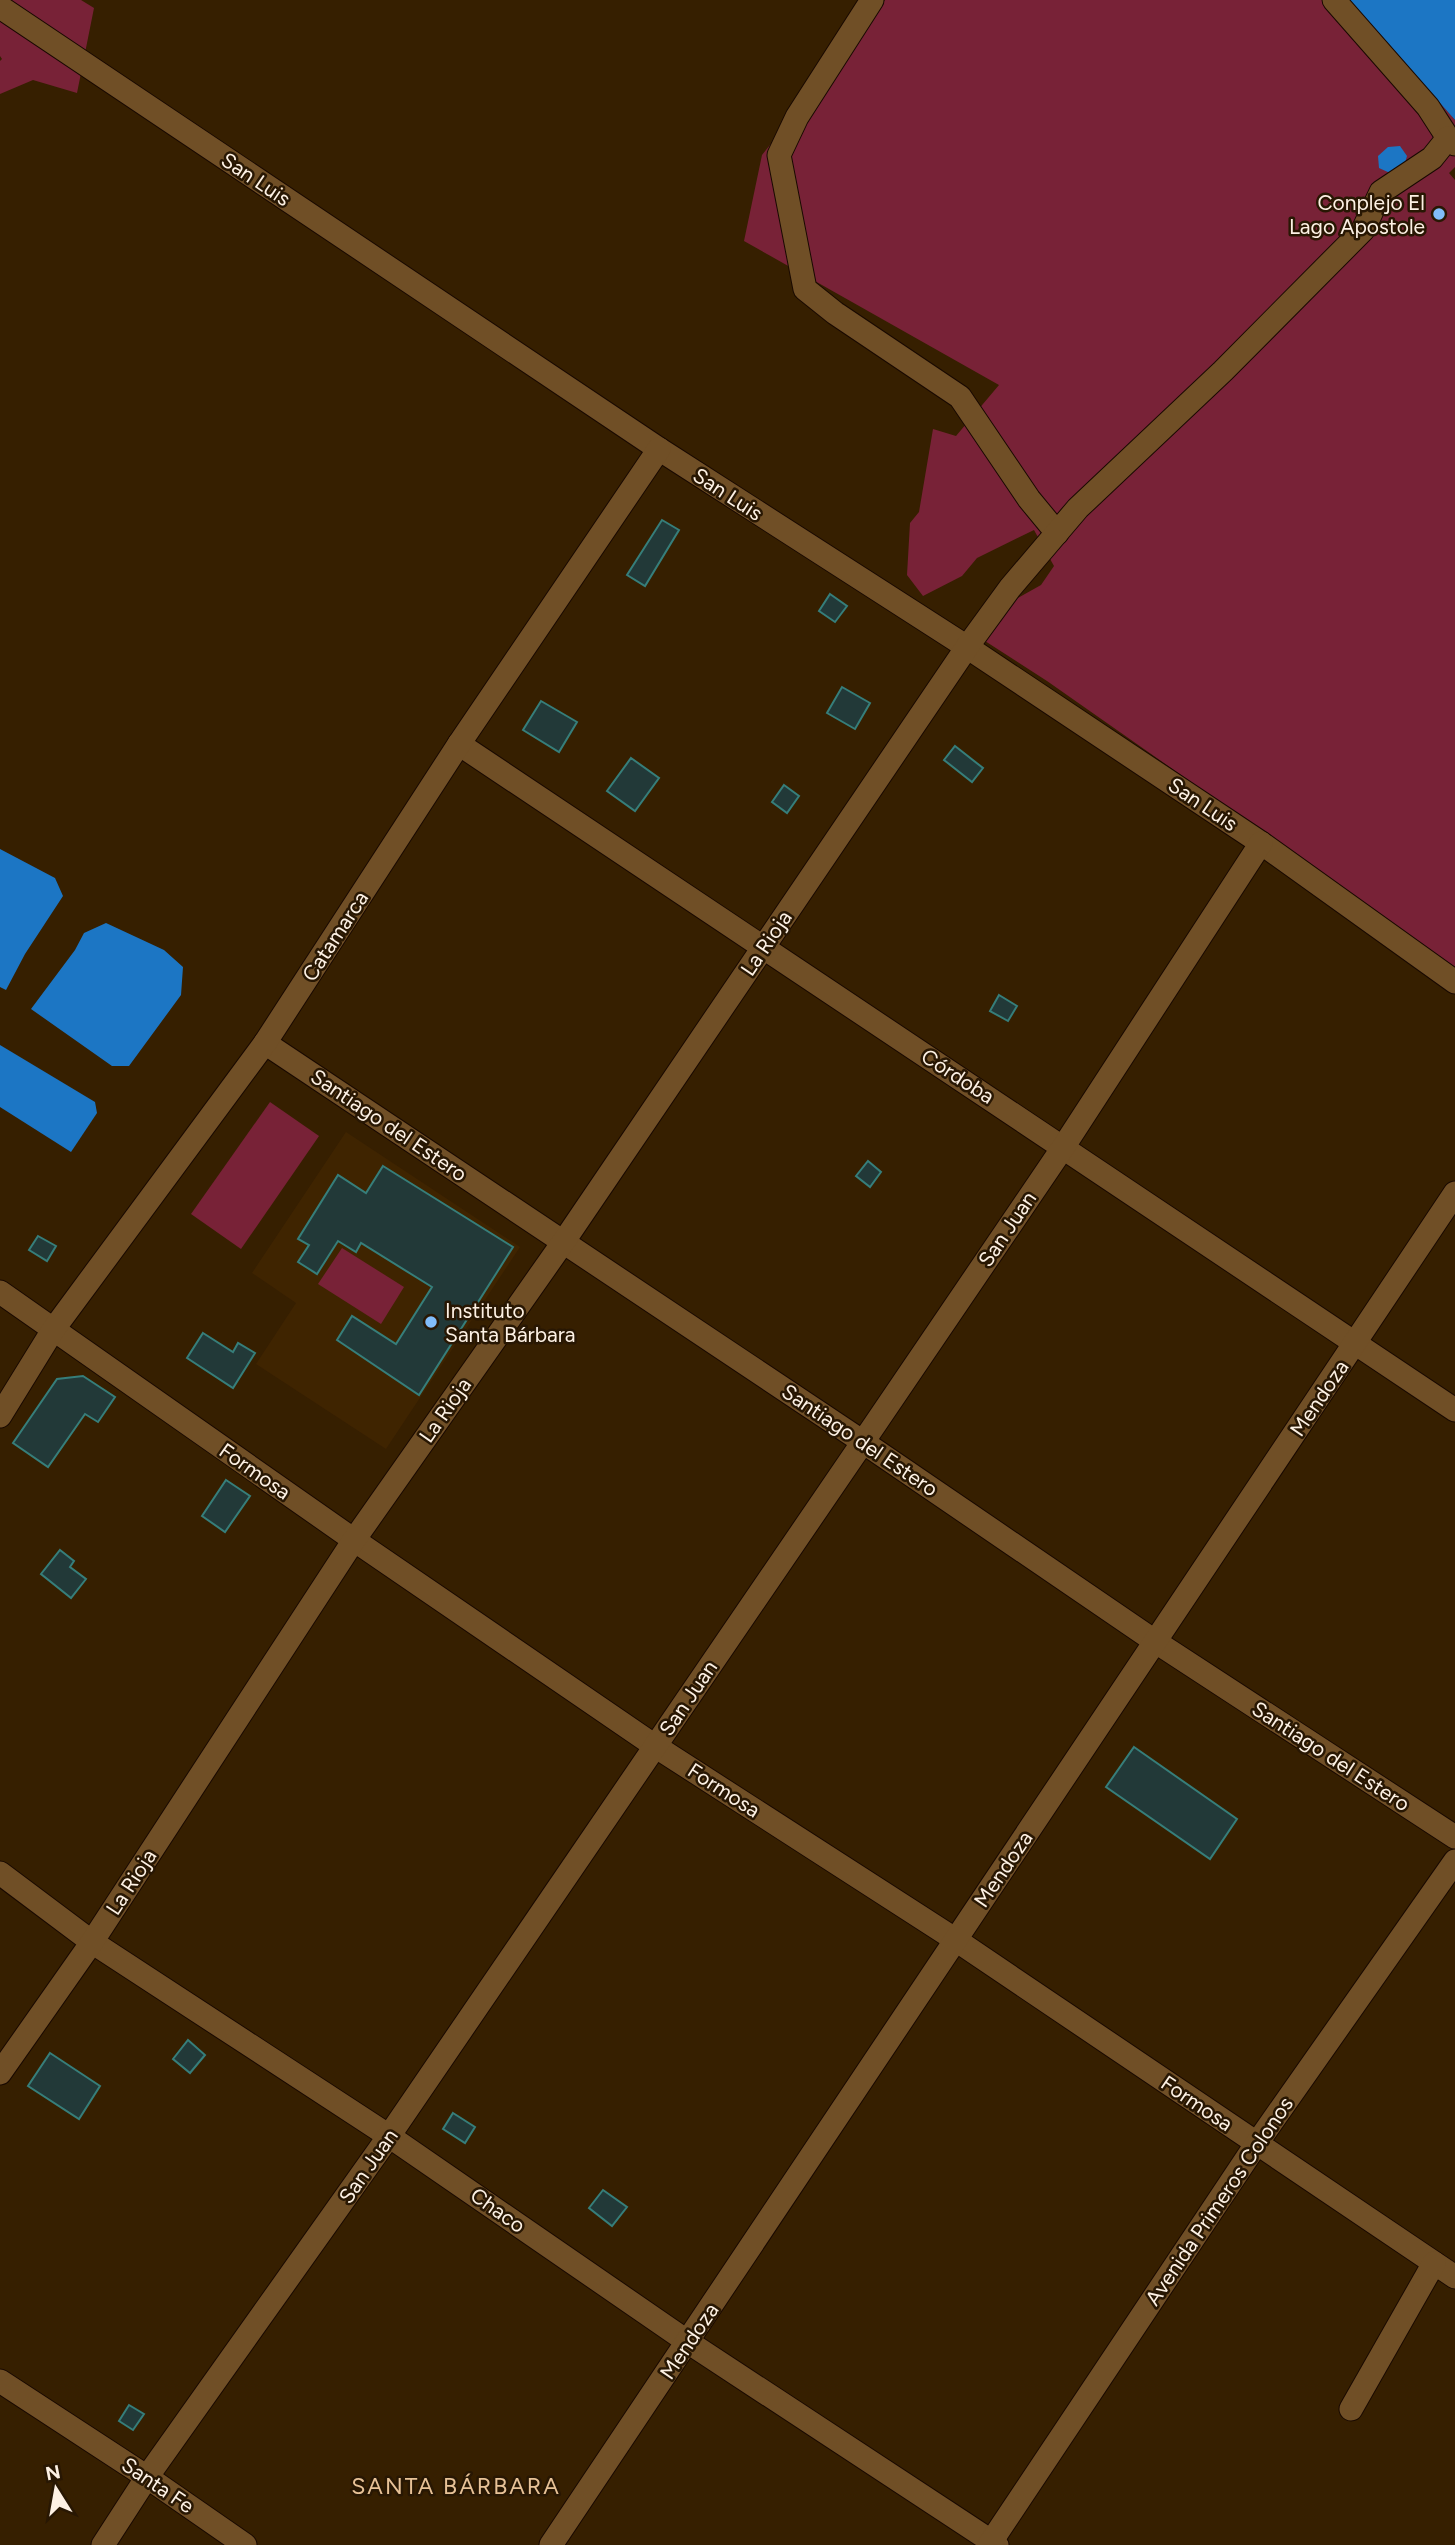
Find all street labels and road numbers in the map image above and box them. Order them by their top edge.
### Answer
street label: San Luis [217,147,295,211]
street label: San Luis [689,462,767,526]
street label: San Luis [1164,772,1242,836]
street label: Catamarca [297,886,373,986]
street label: La Rioja [735,906,797,980]
street label: Córdoba [917,1043,999,1109]
street label: Santiago del Estero [306,1063,472,1187]
street label: San Juan [973,1187,1041,1271]
street label: Mendoza [1284,1355,1354,1441]
street label: La Rioja [414,1373,476,1447]
street label: Santiago del Estero [777,1378,943,1502]
street label: Formosa [215,1437,295,1505]
street label: San Juan [654,1656,722,1740]
street label: Santiago del Estero [1247,1696,1415,1816]
street label: Formosa [683,1757,765,1823]
street label: Mendoza [968,1826,1038,1912]
street label: La Rioja [101,1844,161,1920]
street label: Formosa [1156,2070,1238,2136]
street label: Avenida Primeros Colonos [1140,2092,1298,2310]
street label: San Juan [333,2124,403,2208]
street label: Chaco [466,2182,530,2238]
street label: Mendoza [654,2298,724,2384]
street label: Santa Fe [117,2452,199,2518]

